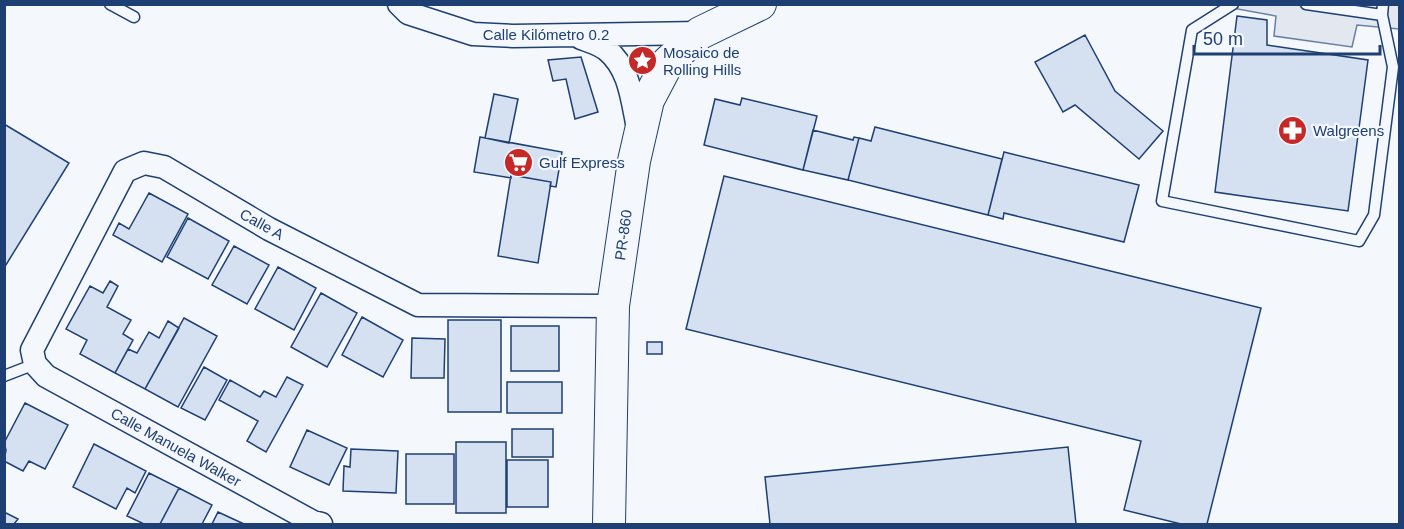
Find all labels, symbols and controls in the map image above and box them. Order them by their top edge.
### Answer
scale bar [1194,18,1380,56]
street label: Calle Kilómetro 0.2 [483,26,609,43]
text: 50 m [1203,29,1243,49]
place label: Mosaico de Rolling Hills [663,44,741,78]
place icon: Mosaico de Rolling Hills [626,45,658,77]
pharmacy icon: Walgreens [1276,114,1308,146]
place label: Walgreens [1313,122,1384,139]
supermarket icon: Gulf Express [502,146,534,178]
place label: Gulf Express [539,154,625,171]
street label: Calle A [237,205,287,243]
street label: PR-860 [611,209,635,261]
street label: Calle Manuela Walker [108,404,244,490]

